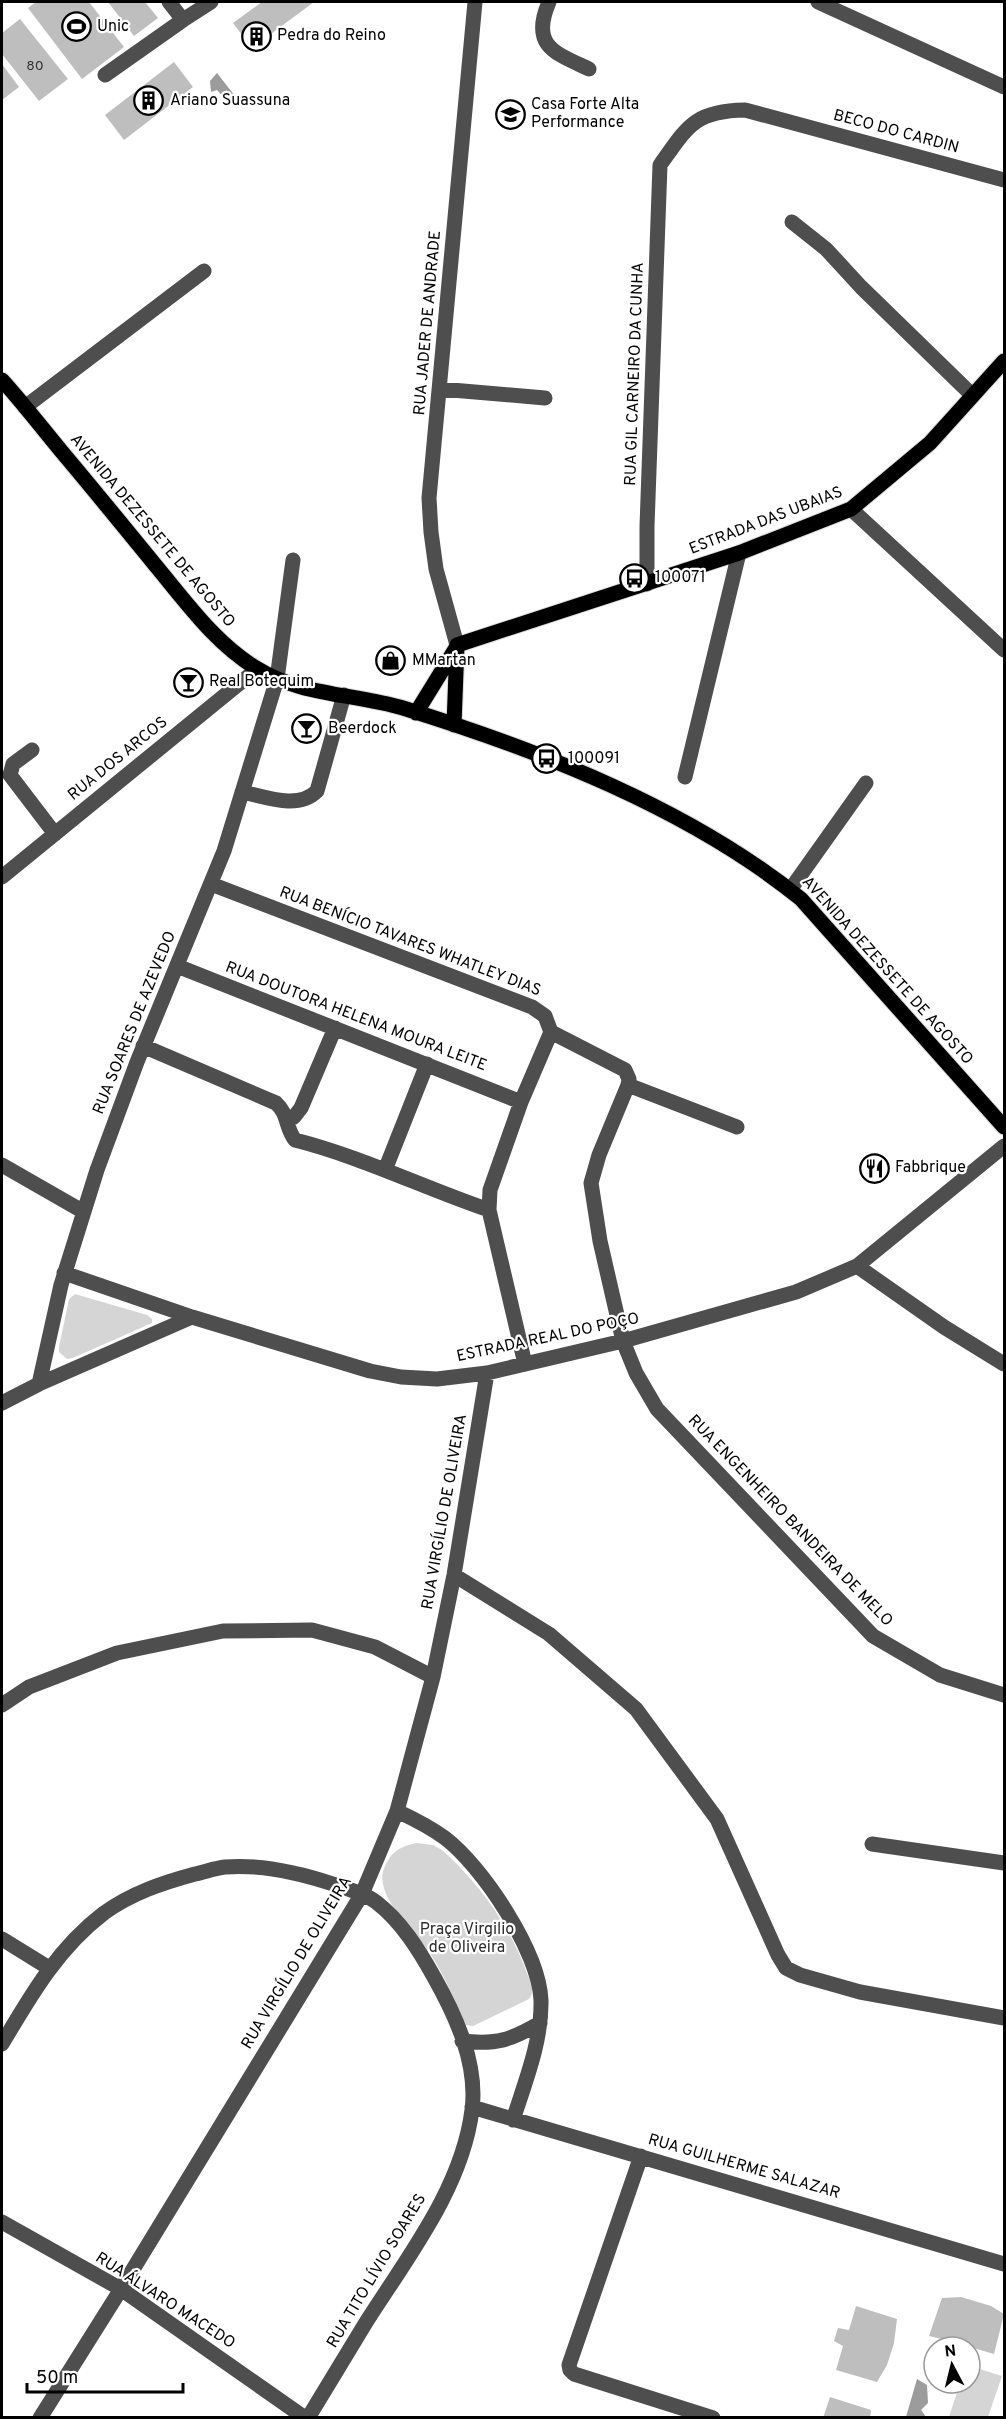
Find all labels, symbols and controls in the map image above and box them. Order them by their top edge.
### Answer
sports icon: Unic [60,11,92,43]
place label: Unic [97,17,129,37]
building icon: Pedra do Reino [240,20,272,52]
place label: Pedra do Reino [277,26,386,46]
house number: 80 [26,58,44,75]
building icon: Ariano Suassuna [133,85,165,117]
place label: Ariano Suassuna [170,91,290,111]
place label: Casa Forte Alta Performance [531,95,639,133]
school or university icon: Casa Forte Alta Performance [494,98,526,130]
street label: BECO DO CARDIN [831,106,961,158]
street label: RUA JADER DE ANDRADE [410,230,446,416]
street label: RUA GIL CARNEIRO DA CUNHA [621,262,649,486]
street label: AVENIDA DEZESSETE DE AGOSTO [65,430,239,632]
street label: ESTRADA DAS UBAIAS [686,482,846,560]
bus stop icon: 100071 [618,562,650,594]
place label: 100071 [655,568,706,588]
shop icon: MMartan [375,645,407,677]
place label: MMartan [412,651,476,671]
bar icon: Real Botequim [172,666,204,698]
place label: Real Botequim [209,672,314,692]
street label: RUA DOS ARCOS [64,713,172,805]
bar icon: Beerdock [291,713,323,745]
place label: Beerdock [328,719,397,739]
bus stop icon: 100091 [531,743,563,775]
place label: 100091 [568,749,620,769]
street label: AVENIDA DEZESSETE DE AGOSTO [797,873,977,1069]
street label: RUA BENÍCIO TAVARES WHATLEY DIAS [276,881,544,1001]
street label: RUA SOARES DE AZEVEDO [89,929,181,1117]
street label: RUA DOUTORA HELENA MOURA LEITE [222,958,490,1076]
restaurant icon: Fabbrique [858,1152,890,1184]
place label: Fabbrique [895,1158,966,1178]
street label: ESTRADA REAL DO POÇO [455,1309,641,1367]
street label: RUA ENGENHEIRO BANDEIRA DE MELO [683,1411,897,1631]
street label: RUA VIRGÍLIO DE OLIVEIRA [416,1412,472,1611]
street label: RUA VIRGÍLIO DE OLIVEIRA [236,1872,357,2053]
park label: Praça Virgilio de Oliveira [420,1920,514,1958]
street label: RUA GUILHERME SALAZAR [646,2130,842,2204]
street label: RUA TITO LÍVIO SOARES [321,2189,431,2352]
street label: RUA ÁLVARO MACEDO [91,2247,240,2354]
north arrow [922,2335,982,2395]
text: N [943,2341,957,2363]
scale bar [27,2356,183,2394]
text: 50 m [36,2367,78,2390]

